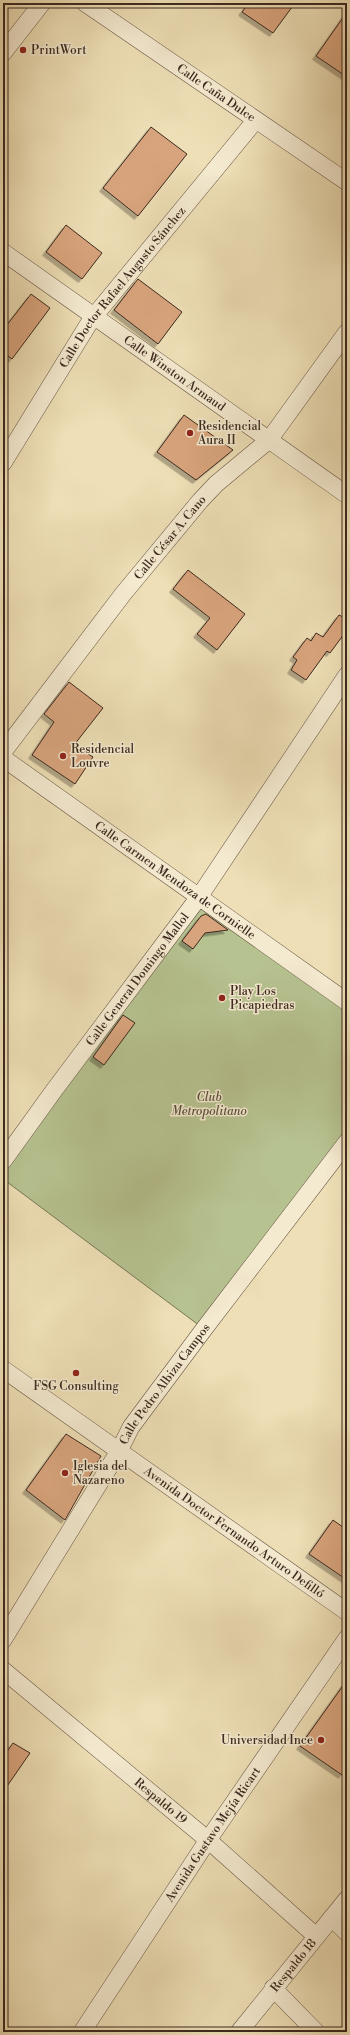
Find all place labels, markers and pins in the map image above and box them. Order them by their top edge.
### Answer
place label: PrintWort [31,43,87,58]
marker: PrintWort [18,45,28,55]
place label: Residencial Aura II [197,419,262,448]
marker: Residencial Aura II [185,428,195,438]
place label: Residencial Louvre [71,742,135,771]
marker: Residencial Louvre [58,751,68,761]
place label: Play Los Picapiedras [230,984,295,1013]
marker: Play Los Picapiedras [217,993,227,1003]
marker: FSG Consulting [71,1368,81,1378]
place label: FSG Consulting [33,1379,120,1394]
place label: Iglesia del Nazareno [73,1459,128,1488]
marker: Iglesia del Nazareno [60,1468,70,1478]
place label: Universidad Ince [221,1733,313,1748]
marker: Universidad Ince [316,1735,326,1745]

